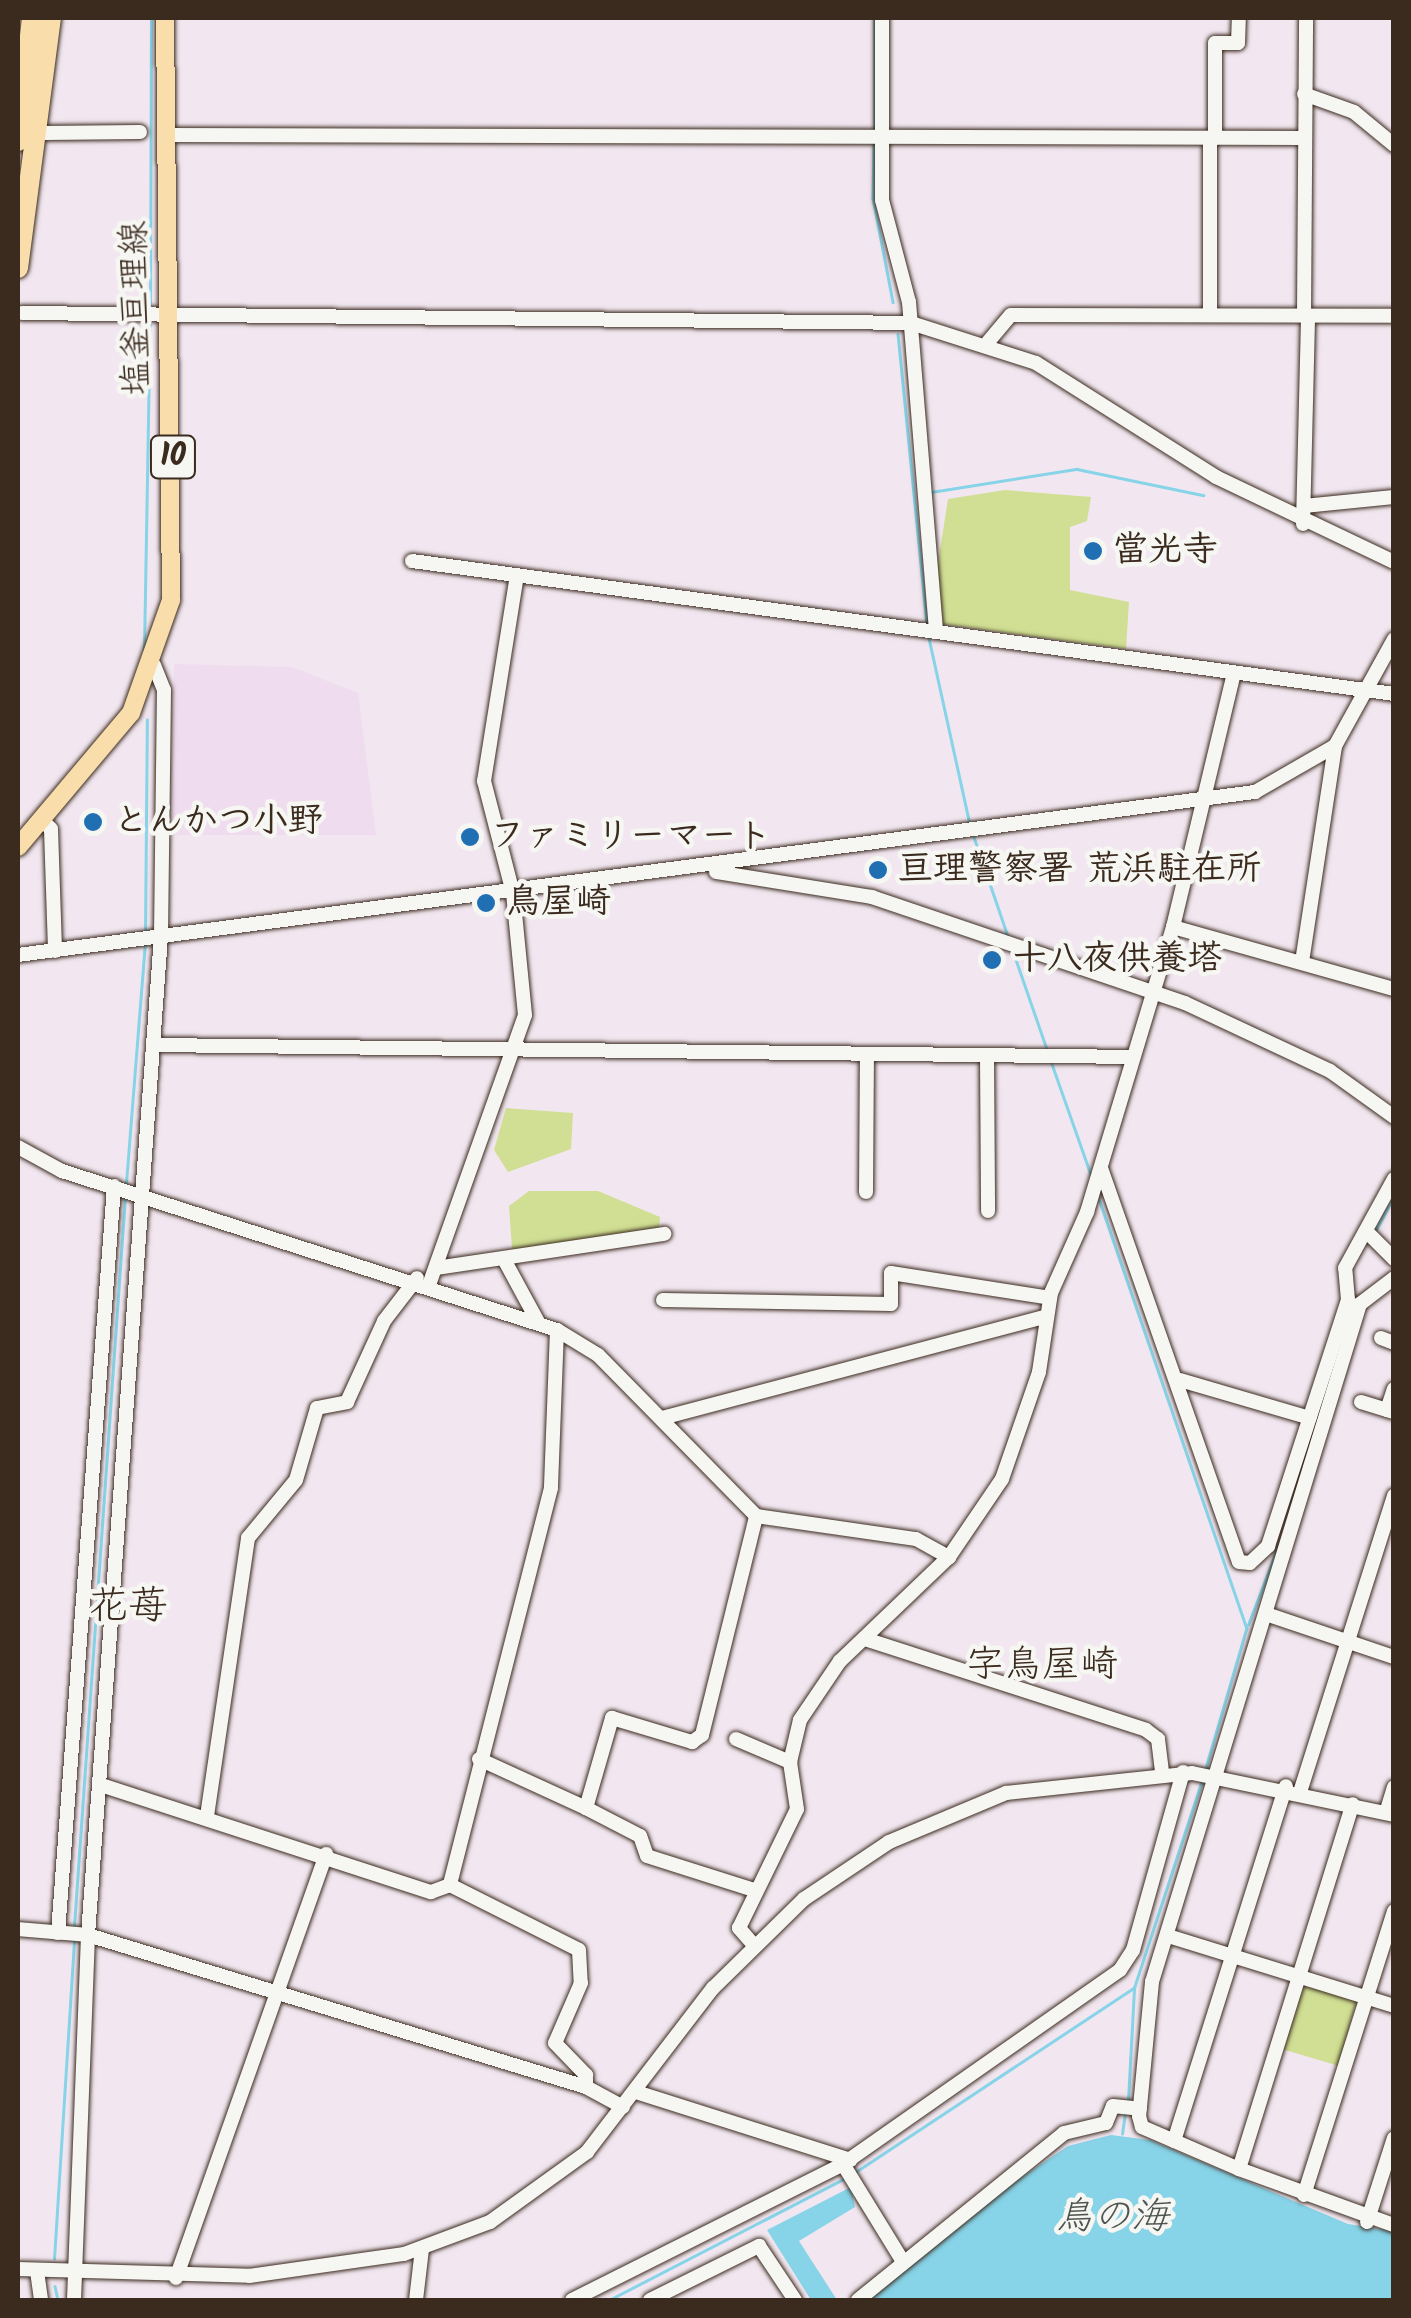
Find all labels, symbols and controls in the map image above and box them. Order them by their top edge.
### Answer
street label: 塩釜亘理線 [114,220,160,396]
road number: 10 [148,430,198,484]
place label: 當光寺 [1113,530,1218,572]
marker: 當光寺 [1082,540,1104,562]
place label: とんかつ小野 [113,801,323,843]
marker: とんかつ小野 [82,811,104,833]
place label: ファミリーマート [490,816,770,858]
marker: ファミリーマート [459,826,481,848]
place label: 亘理警察署 荒浜駐在所 [898,849,1261,891]
marker: 亘理警察署 荒浜駐在所 [867,859,889,881]
place label: 鳥屋崎 [506,882,611,924]
marker: 鳥屋崎 [475,892,497,914]
place label: 十八夜供養塔 [1012,939,1222,981]
marker: 十八夜供養塔 [981,949,1003,971]
district label: 花苺 [88,1583,168,1631]
district label: 字鳥屋崎 [966,1644,1118,1690]
water label: 鳥の海 [1055,2196,1169,2242]

